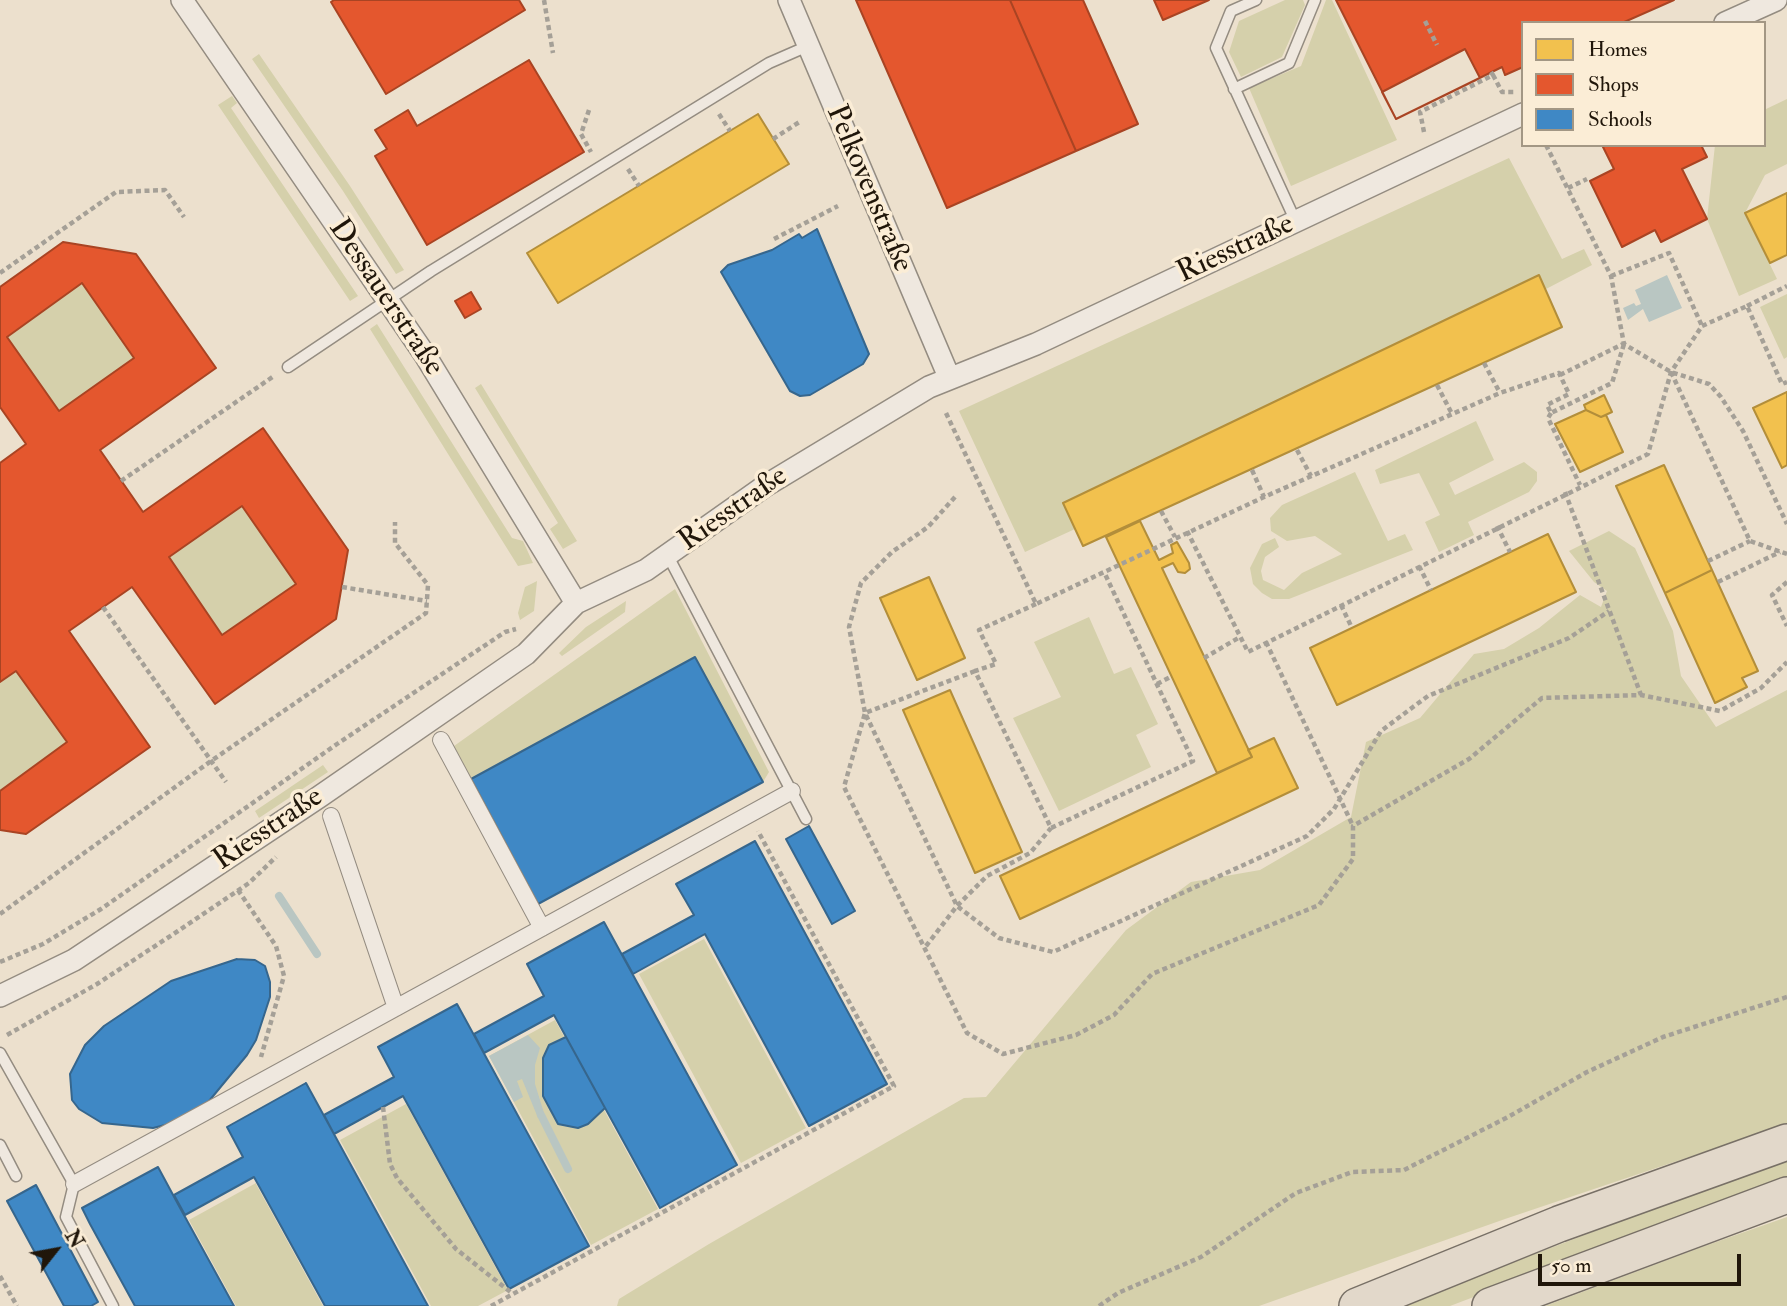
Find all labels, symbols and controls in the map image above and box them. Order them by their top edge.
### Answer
legend [1521,21,1766,147]
text: Homes [1588,36,1647,63]
text: Shops [1588,71,1639,98]
street label: Pelkovenstraße [817,100,919,278]
text: Schools [1588,106,1652,133]
street label: Riesstraße [1172,207,1300,293]
street label: Dessauerstraße [319,213,451,383]
street label: Riesstraße [673,460,795,560]
street label: Riesstraße [207,780,331,880]
north arrow [21,1215,91,1285]
text: N [59,1226,89,1253]
scale bar [1542,1240,1745,1284]
text: 50 m [1551,1252,1592,1279]

